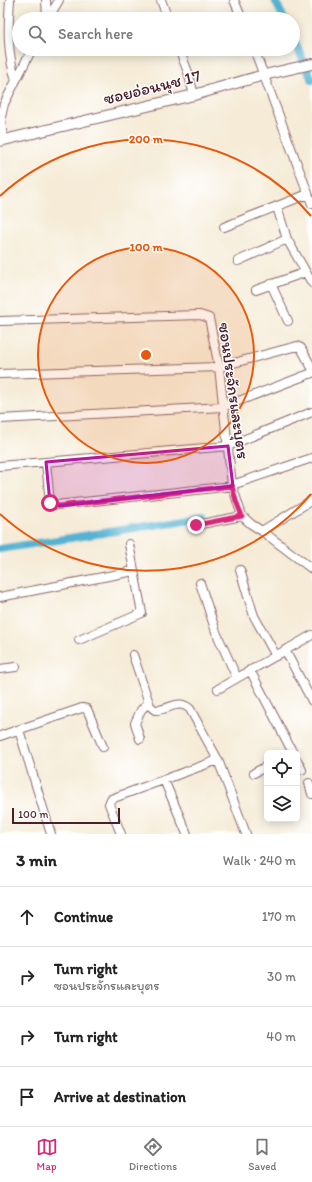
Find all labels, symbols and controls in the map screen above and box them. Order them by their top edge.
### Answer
search box [12,12,300,56]
icon: search [26,23,48,45]
text: Search here [58,25,133,43]
street label: ซอยอ่อนนุช 17 [101,65,203,110]
text: 200 m [129,132,164,146]
text: 100 m [129,240,163,254]
street label: ซอนประจักรและบุตร [214,321,254,461]
centre of rings [139,348,153,362]
route start [41,494,59,512]
route end [187,516,205,534]
map controls [264,750,300,822]
button: locate [264,750,300,786]
button: layers [264,786,300,822]
scale bar [12,806,120,825]
text: 100 m [18,808,48,821]
text: 3 min [16,850,57,870]
text: Walk · 240 m [223,853,296,868]
icon: ahead [16,906,38,928]
text: Continue [54,908,113,926]
text: 170 m [262,909,296,924]
text: Turn right [54,960,118,978]
icon: right [16,966,38,988]
text: 30 m [267,969,296,984]
text: ซอนประจักรและบุตร [54,978,159,993]
icon: right [16,1026,38,1048]
text: Turn right [54,1028,118,1046]
text: 40 m [266,1029,296,1044]
icon: arrive [16,1086,38,1108]
text: Arrive at destination [54,1088,186,1106]
tab: Map [36,1136,58,1173]
tab: Directions [129,1136,177,1173]
tab: Saved [248,1136,276,1173]

